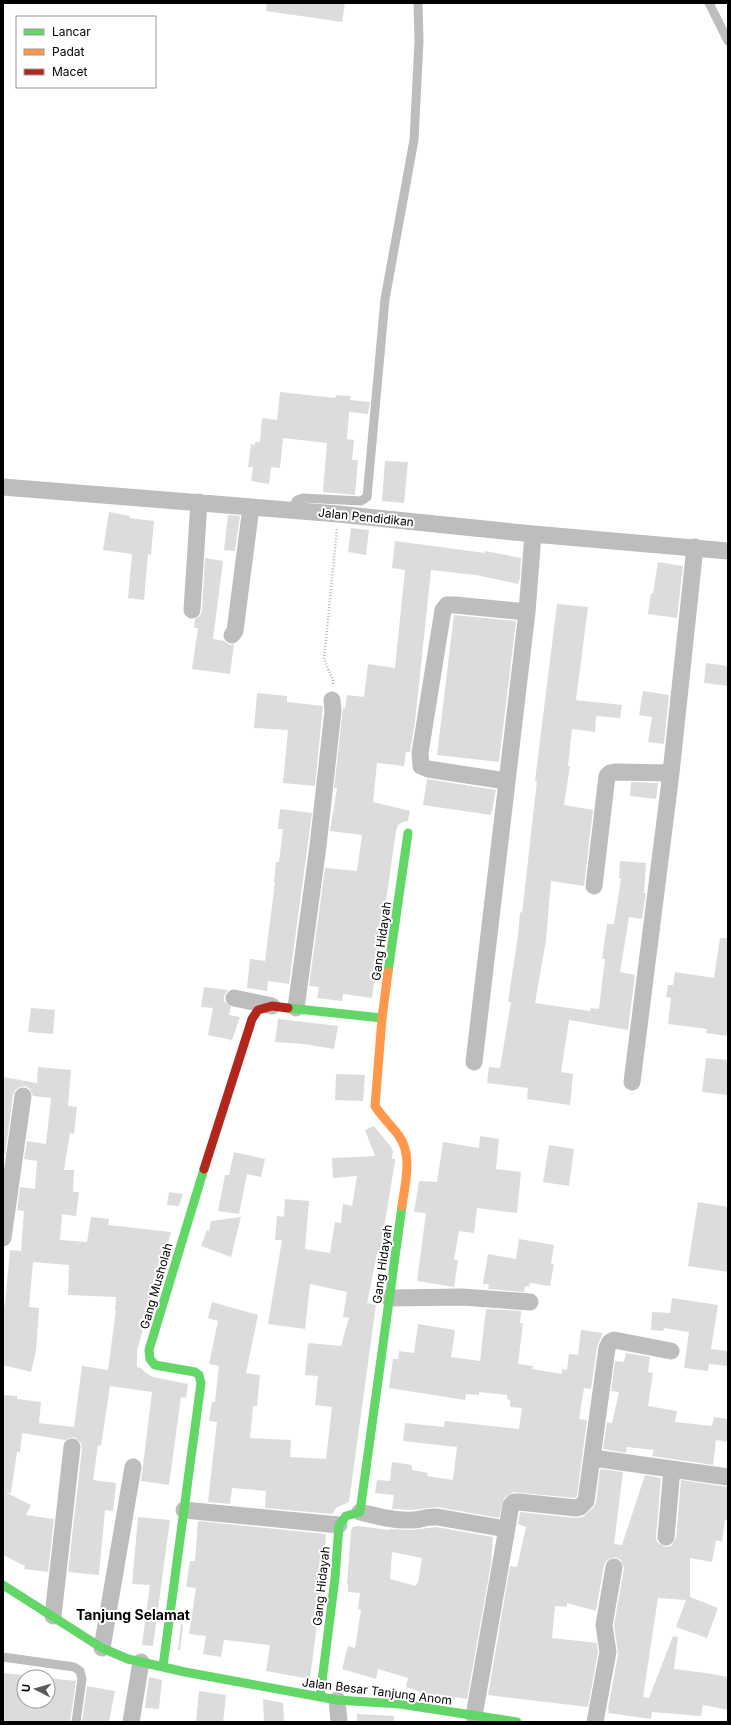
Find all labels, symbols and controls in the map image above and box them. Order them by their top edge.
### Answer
legend [16,16,156,88]
text: Lancar [52,24,91,39]
text: Padat [52,44,84,59]
text: Macet [52,64,87,79]
street label: Jalan Pendidikan [317,505,415,529]
street label: Gang Hidayah [368,900,394,982]
street label: Gang Hidayah [369,1223,395,1305]
street label: Gang Musholah [137,1241,175,1331]
street label: Gang Hidayah [309,1546,333,1626]
district label: Tanjung Selamat [76,1606,190,1623]
north arrow [16,1669,56,1709]
street label: Jalan Besar Tanjung Anom [301,1674,453,1708]
text: U [19,1683,33,1693]

